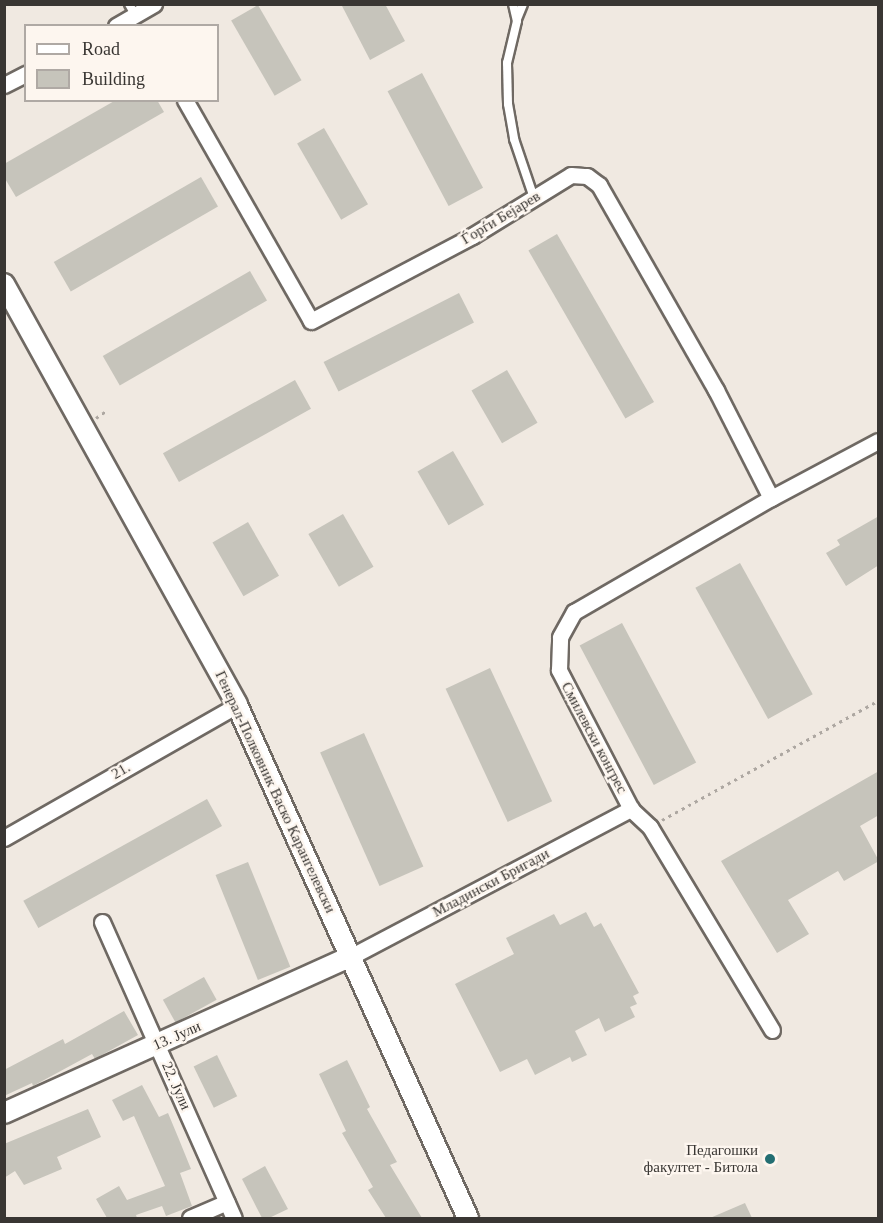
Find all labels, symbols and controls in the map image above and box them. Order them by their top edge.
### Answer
legend [24,24,219,102]
text: Road [82,39,120,59]
text: Building [82,69,145,89]
street label: Ѓорѓи Бејарев [458,187,544,249]
street label: Генерал-Полковник Васко Карангелевски [211,668,339,916]
street label: Смилевски конгрес [557,679,631,797]
street label: 21. [108,759,134,783]
street label: Младински Бригади [430,845,552,921]
street label: 13. Јули [150,1017,204,1055]
street label: 22. Јули [157,1059,195,1113]
place label: Педагошки факултет - Битола [644,1141,758,1176]
marker: Педагошки факултет - Битола [763,1152,777,1166]

